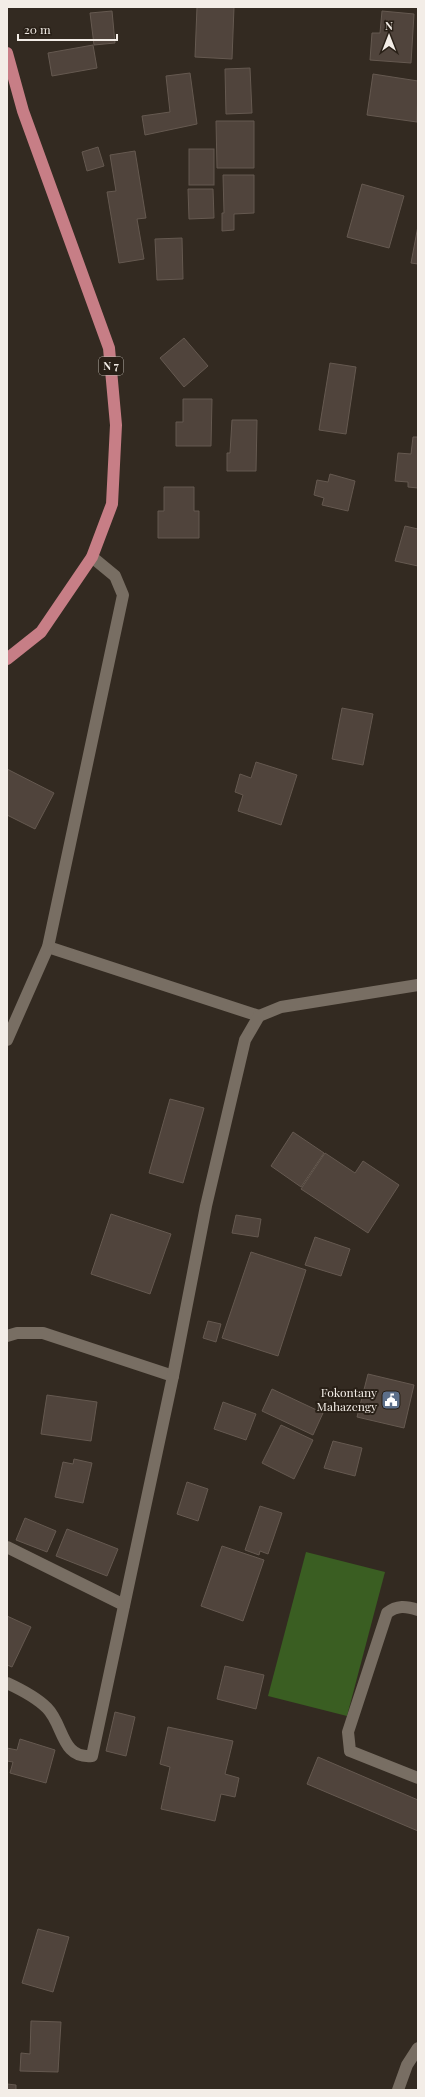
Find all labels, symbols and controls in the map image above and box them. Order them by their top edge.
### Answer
scale bar [18,16,117,42]
north arrow [369,16,409,56]
text: N [385,18,393,33]
text: 20 m [24,21,51,37]
road number: N 7 [99,357,123,375]
place label: Fokontany Mahazengy [317,1384,377,1414]
public building icon: Fokontany Mahazengy [380,1389,402,1411]

